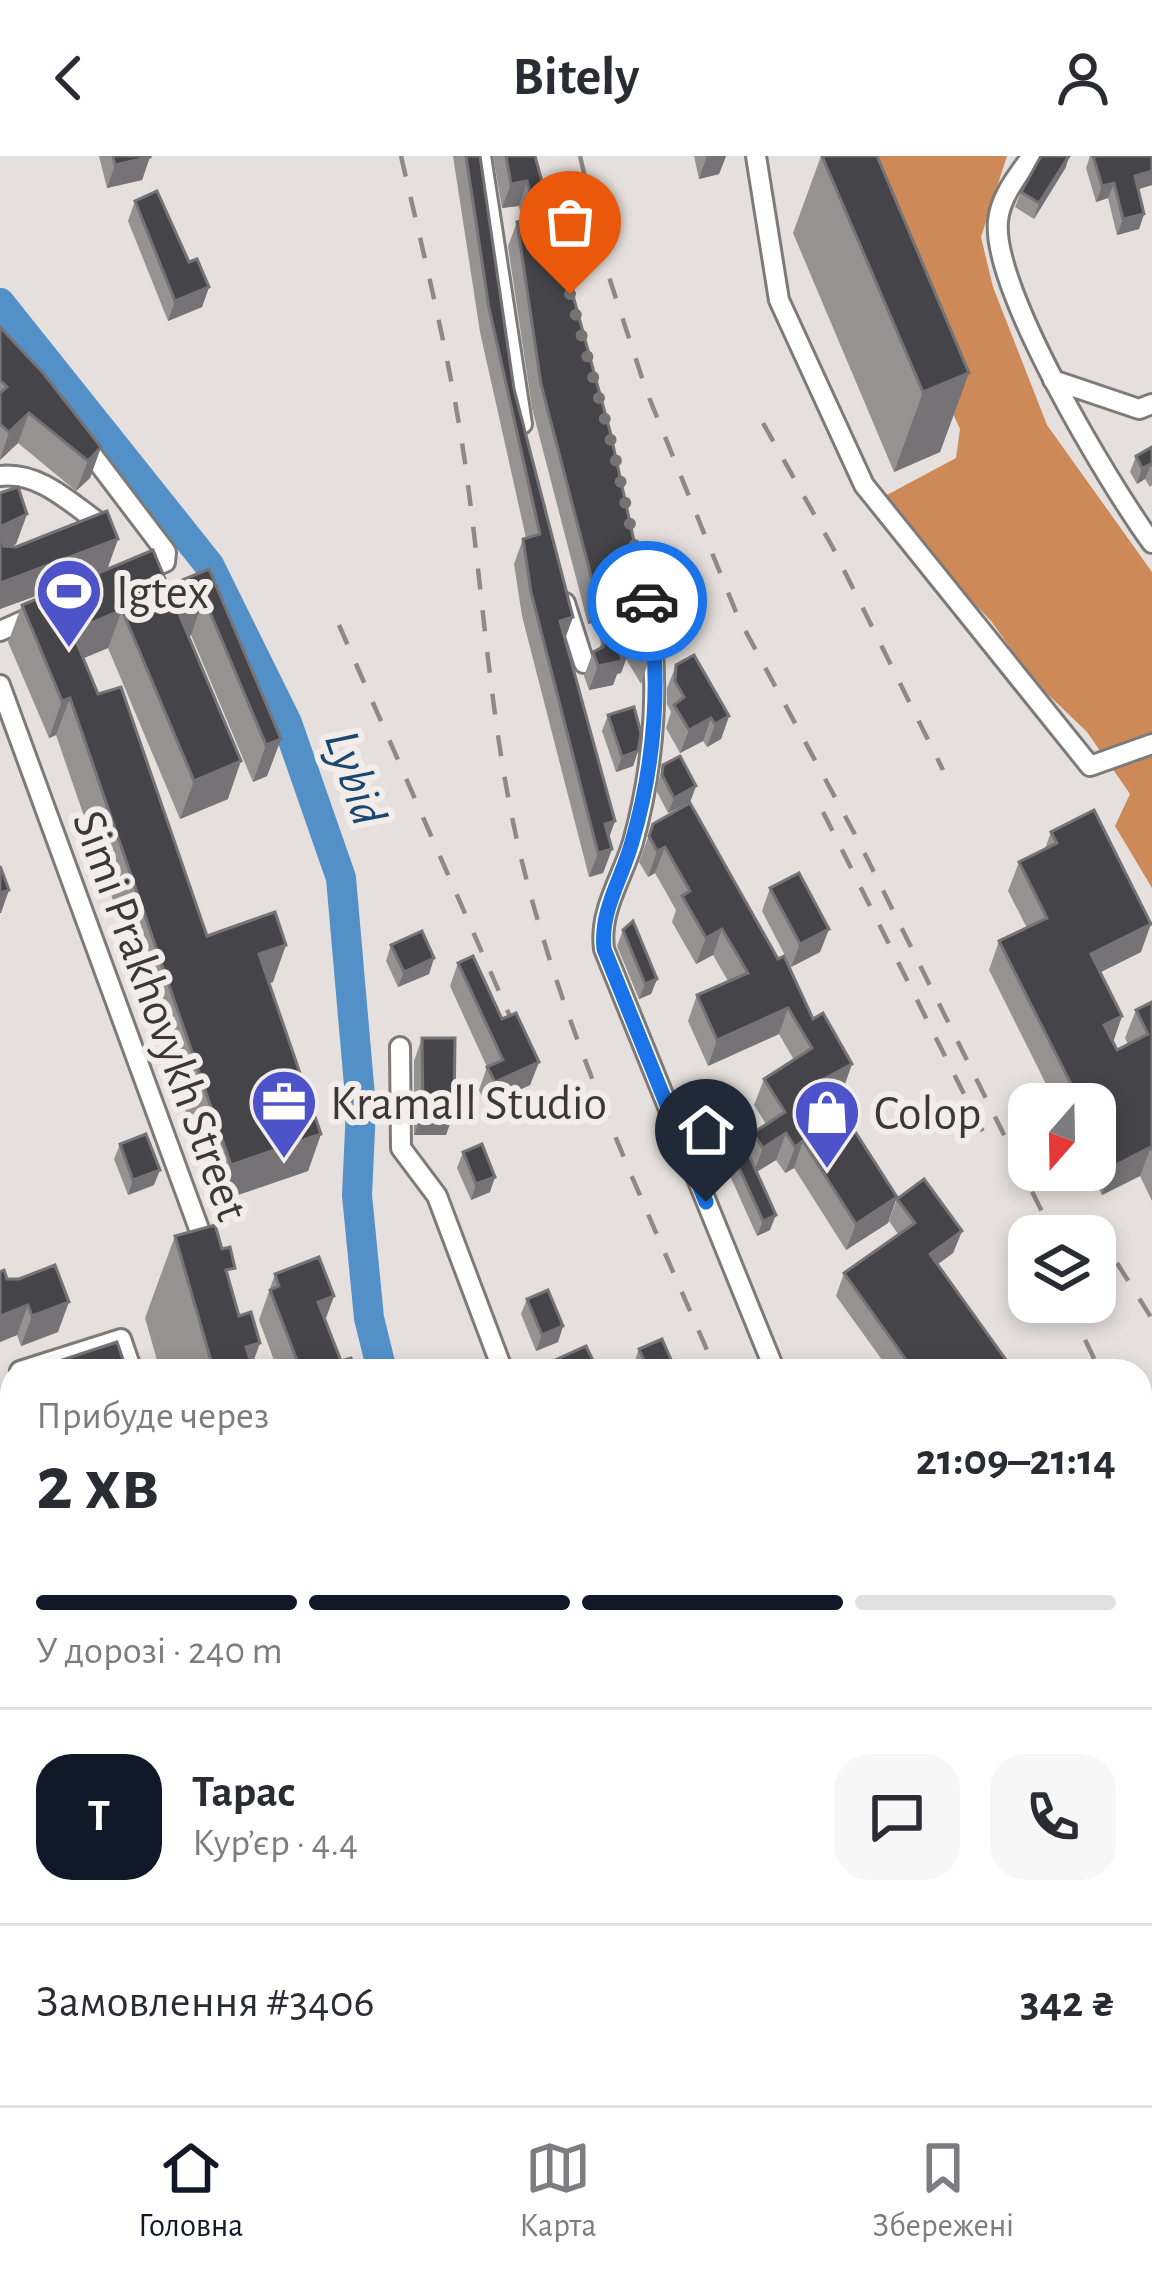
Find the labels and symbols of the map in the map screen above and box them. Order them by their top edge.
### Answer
pin [519,171,621,294]
courier [587,541,707,661]
sports icon: Igtex [34,556,104,650]
place label: Igtex [116,570,209,618]
water label: Lybid [315,724,394,832]
street label: Simi Prakhovykh Street [63,805,256,1227]
office icon: Kramall Studio [249,1067,319,1161]
shop icon: Colop [792,1077,862,1171]
pin [655,1079,757,1202]
place label: Kramall Studio [330,1081,607,1129]
north arrow [1008,1083,1116,1191]
place label: Colop [874,1091,981,1139]

